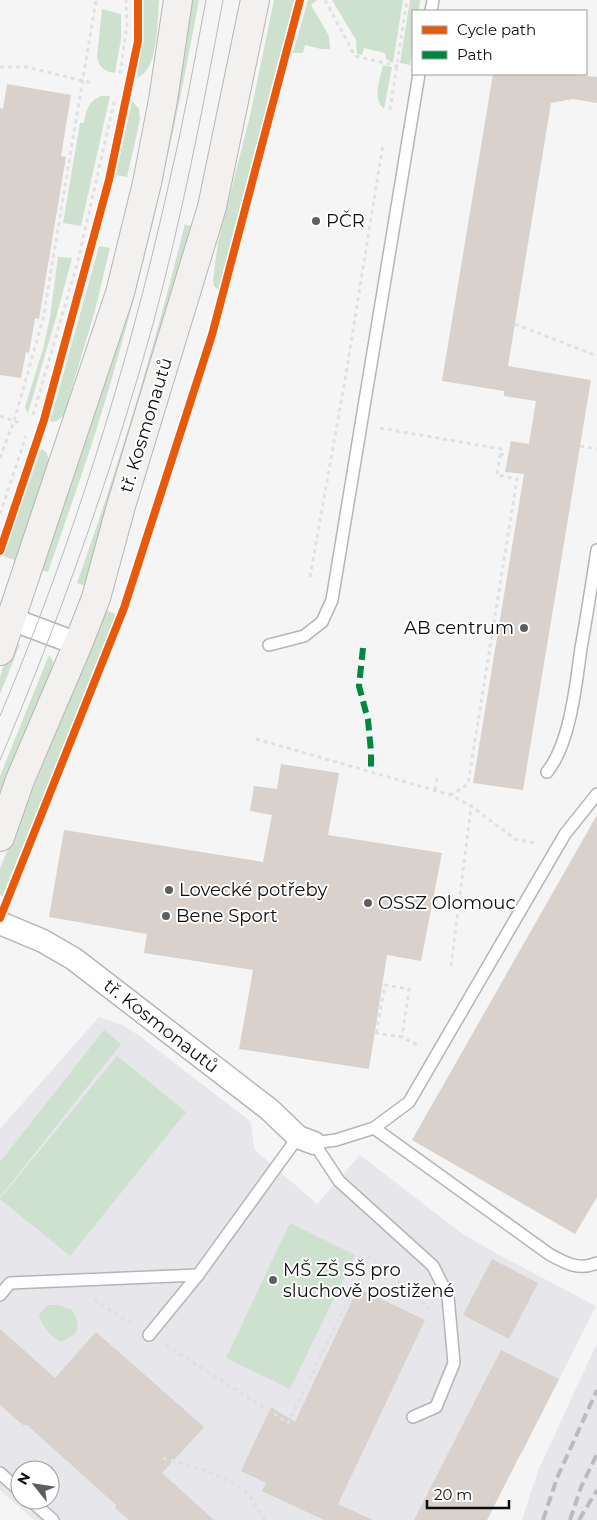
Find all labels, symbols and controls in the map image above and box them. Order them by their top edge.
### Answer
legend [412,10,587,75]
text: Cycle path [457,20,536,39]
text: Path [457,45,493,64]
place label: PČR [326,210,365,232]
marker: PČR [310,215,322,227]
street label: tř. Kosmonautů [115,355,177,495]
place label: AB centrum [404,617,514,639]
marker: AB centrum [518,622,530,634]
place label: Lovecké potřeby [179,879,327,901]
marker: Lovecké potřeby [163,884,175,896]
place label: OSSZ Olomouc [378,892,516,914]
marker: OSSZ Olomouc [362,897,374,909]
place label: Bene Sport [176,905,278,927]
marker: Bene Sport [160,910,172,922]
street label: tř. Kosmonautů [99,974,223,1078]
place label: MŠ ZŠ SŠ pro sluchově postižené [283,1259,454,1302]
marker: MŠ ZŠ SŠ pro sluchově postižené [267,1274,279,1286]
north arrow [10,1460,60,1510]
text: N [13,1469,34,1488]
scale bar [427,1478,510,1510]
text: 20 m [434,1485,472,1504]

